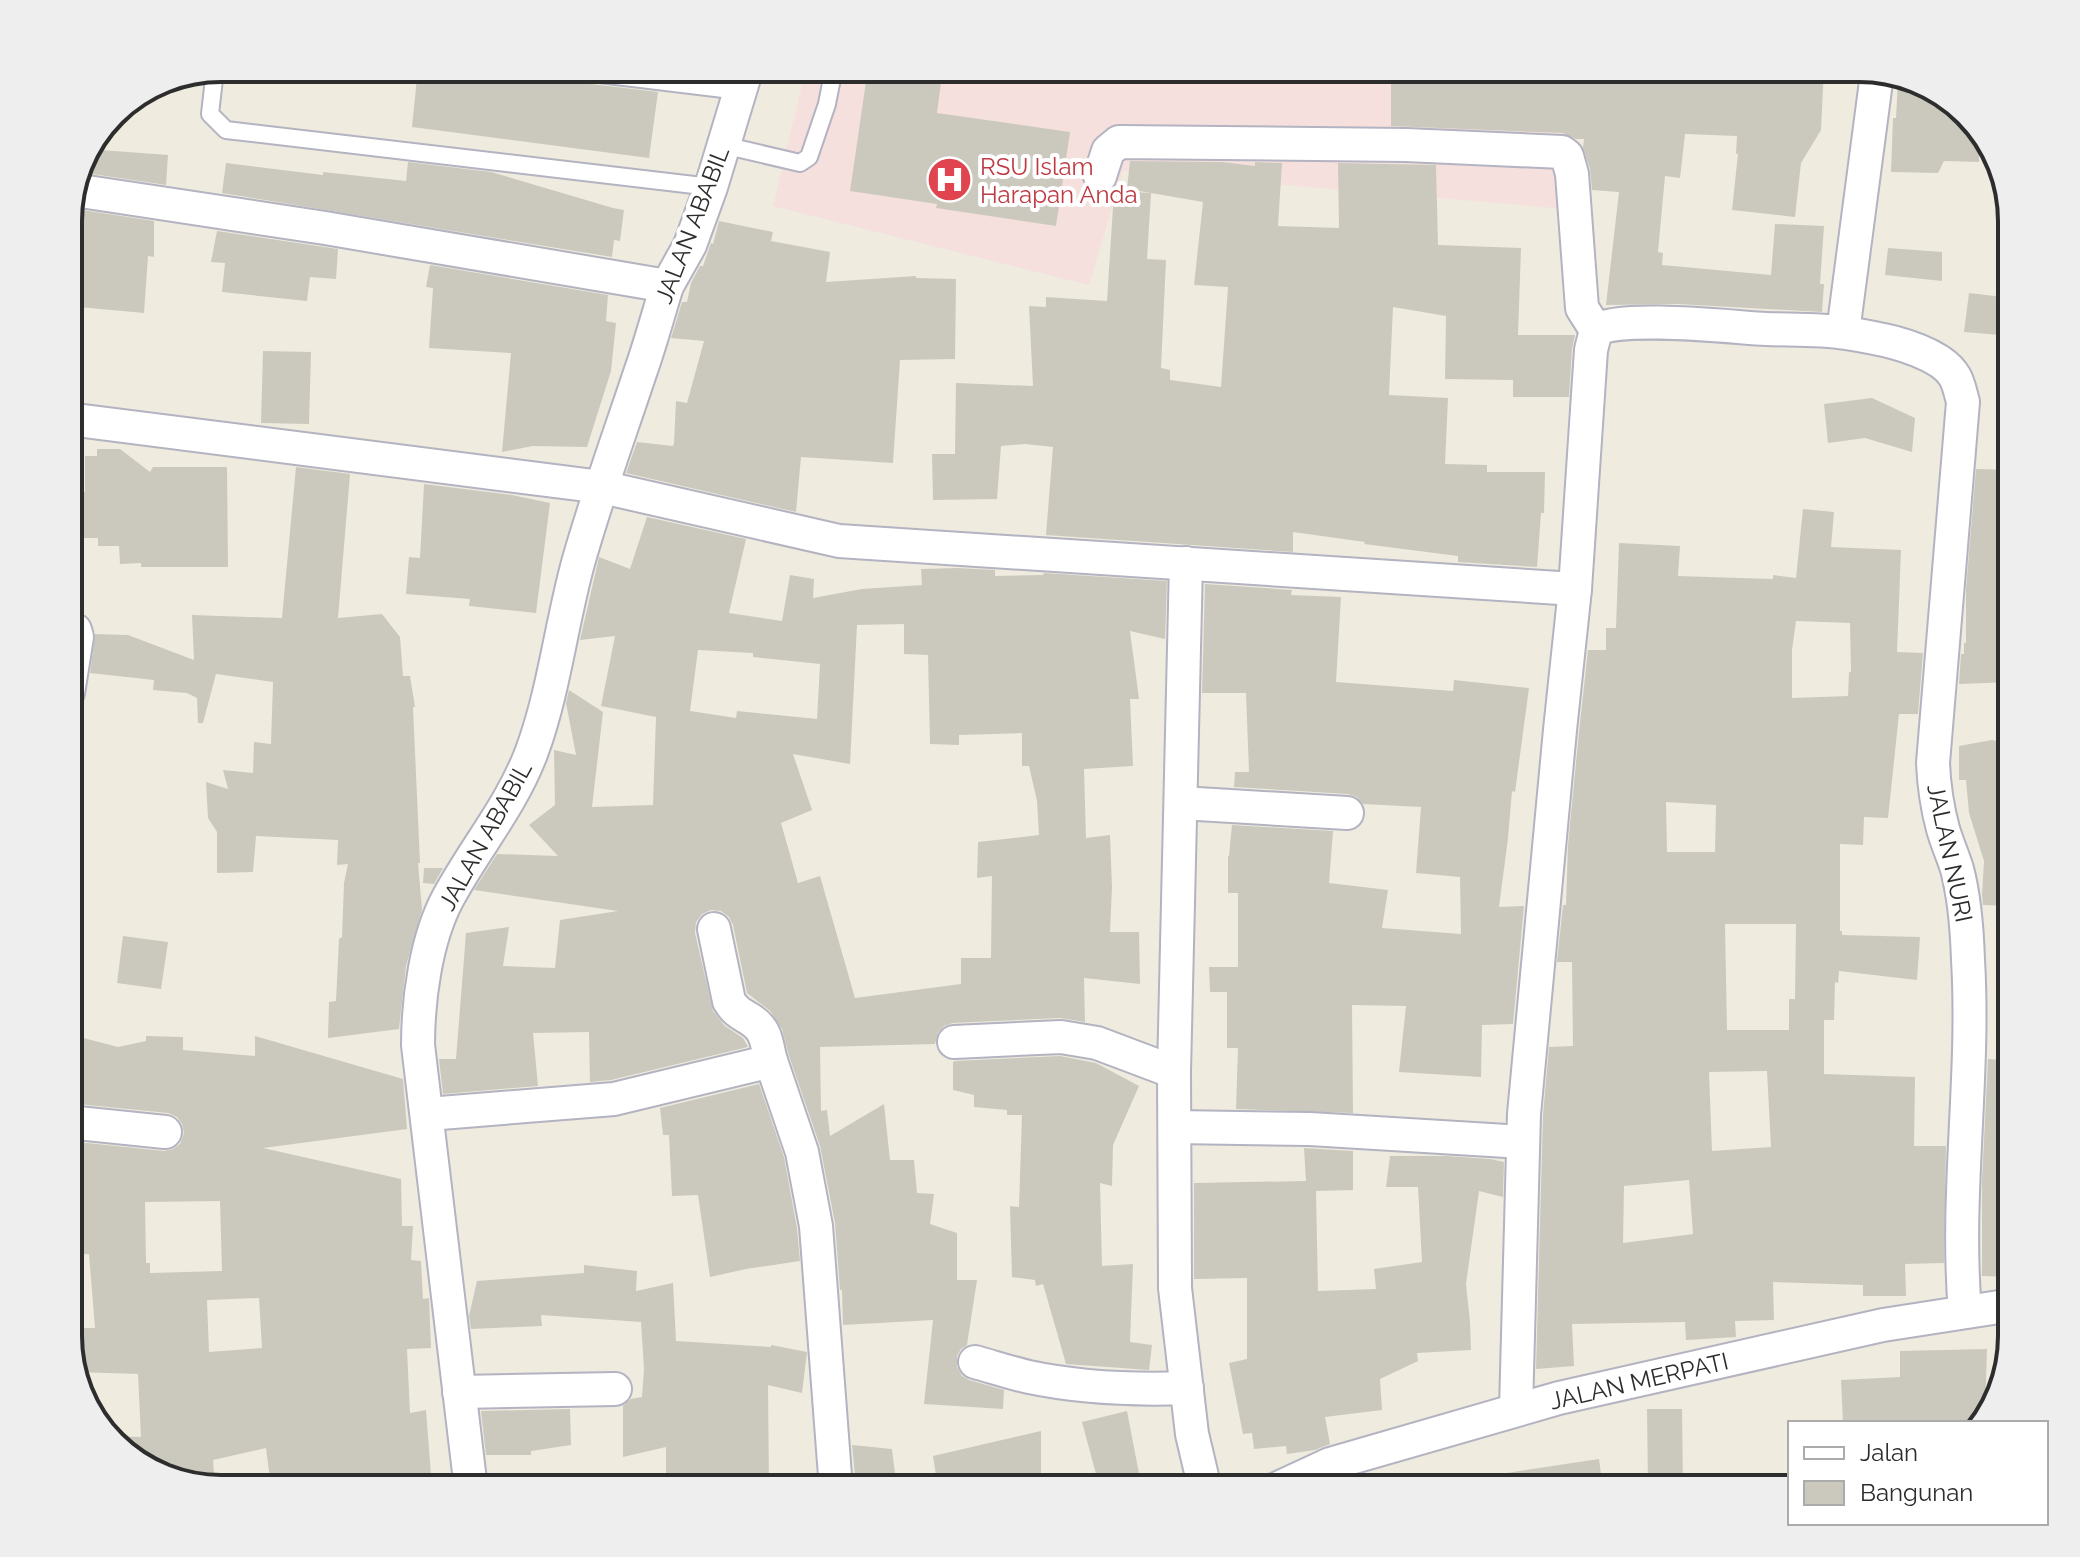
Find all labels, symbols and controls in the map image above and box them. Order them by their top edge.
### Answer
street label: JALAN ABABIL [649,143,735,307]
place label: RSU Islam Harapan Anda [980,152,1138,209]
hospital icon: RSU Islam Harapan Anda [925,156,973,204]
street label: JALAN ABABIL [432,757,538,915]
street label: JALAN NURI [1921,781,1979,925]
street label: JALAN MERPATI [1547,1346,1731,1416]
legend [1788,1421,2048,1525]
text: Jalan [1860,1438,1918,1467]
text: Bangunan [1860,1478,1973,1507]

